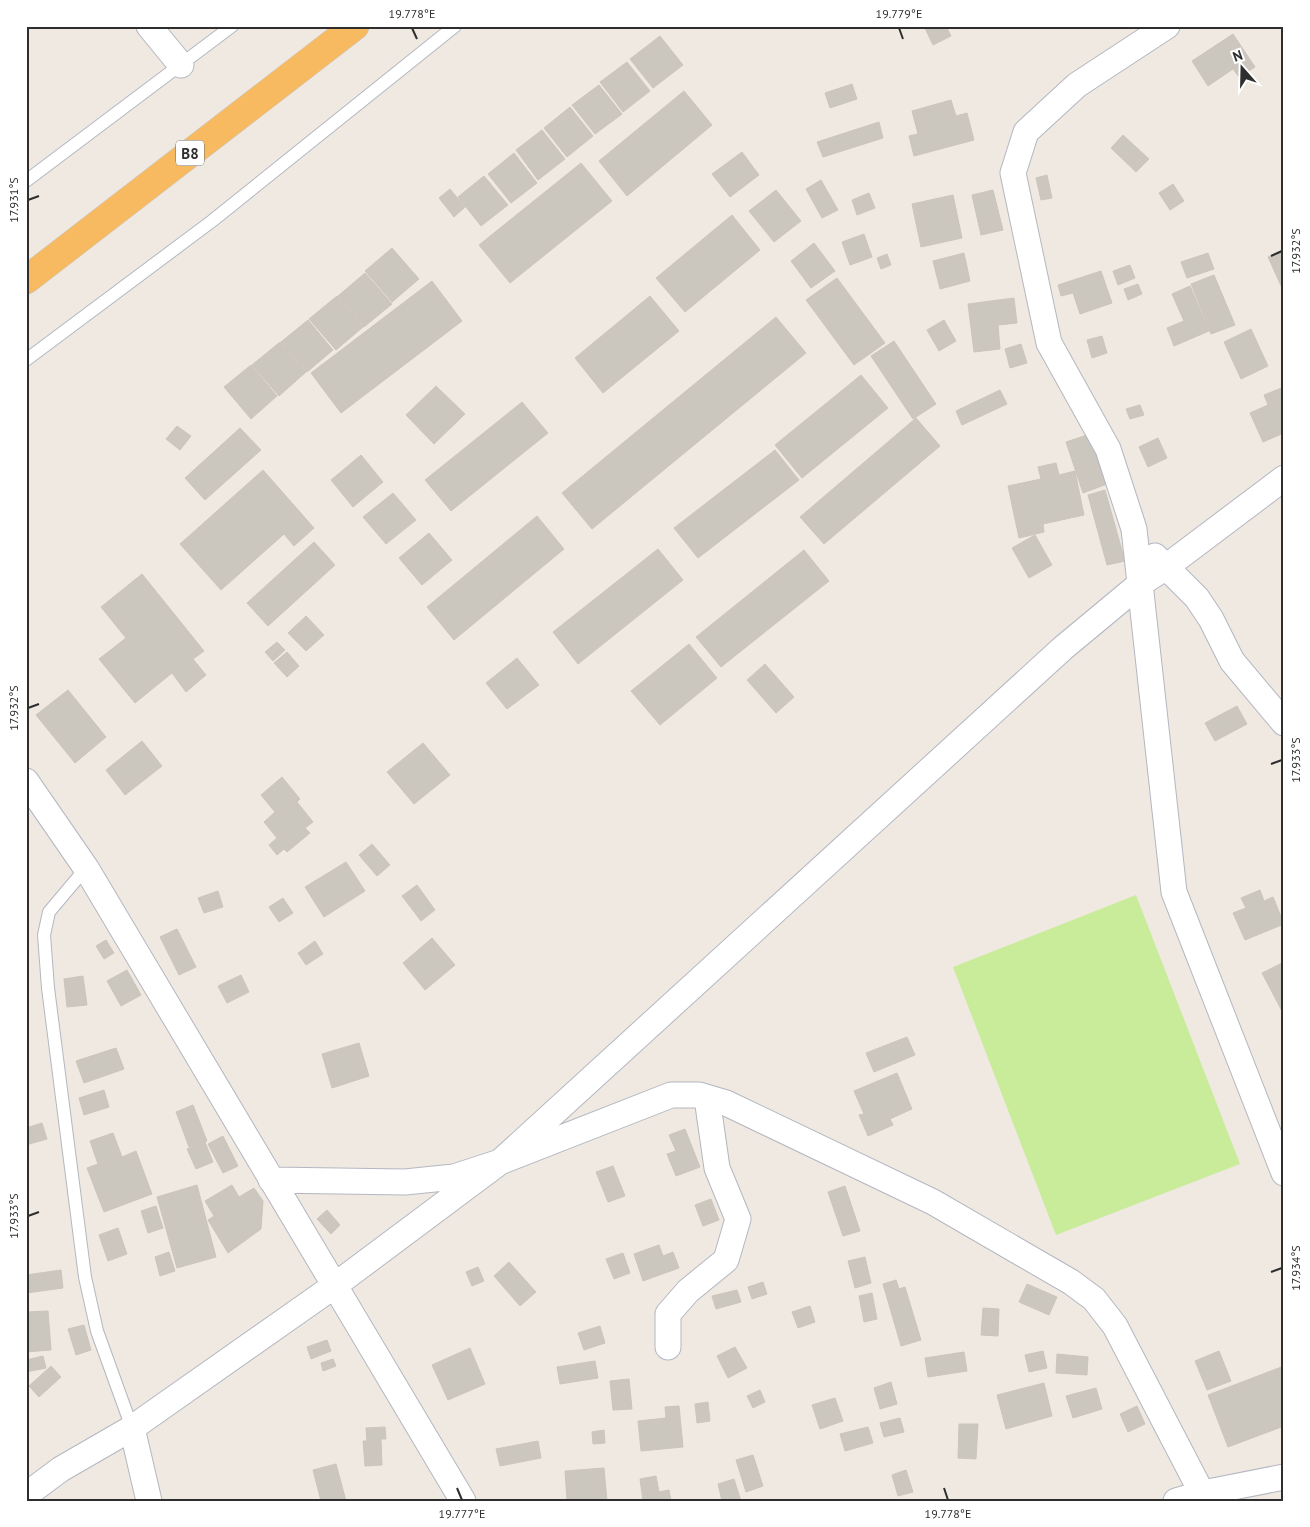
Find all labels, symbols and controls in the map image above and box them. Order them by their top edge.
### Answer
text: 19.778°E [389,6,435,21]
text: 19.779°E [876,6,922,21]
north arrow [1218,42,1268,92]
text: N [1230,46,1245,66]
road number: B8 [176,140,204,166]
text: 17.931°S [6,177,21,223]
text: 17.932°S [1288,228,1303,274]
text: 17.932°S [6,685,21,731]
text: 17.933°S [1288,737,1303,783]
text: 17.933°S [6,1193,21,1239]
text: 17.934°S [1288,1245,1303,1291]
text: 19.777°E [439,1506,485,1521]
text: 19.778°E [925,1506,971,1521]

